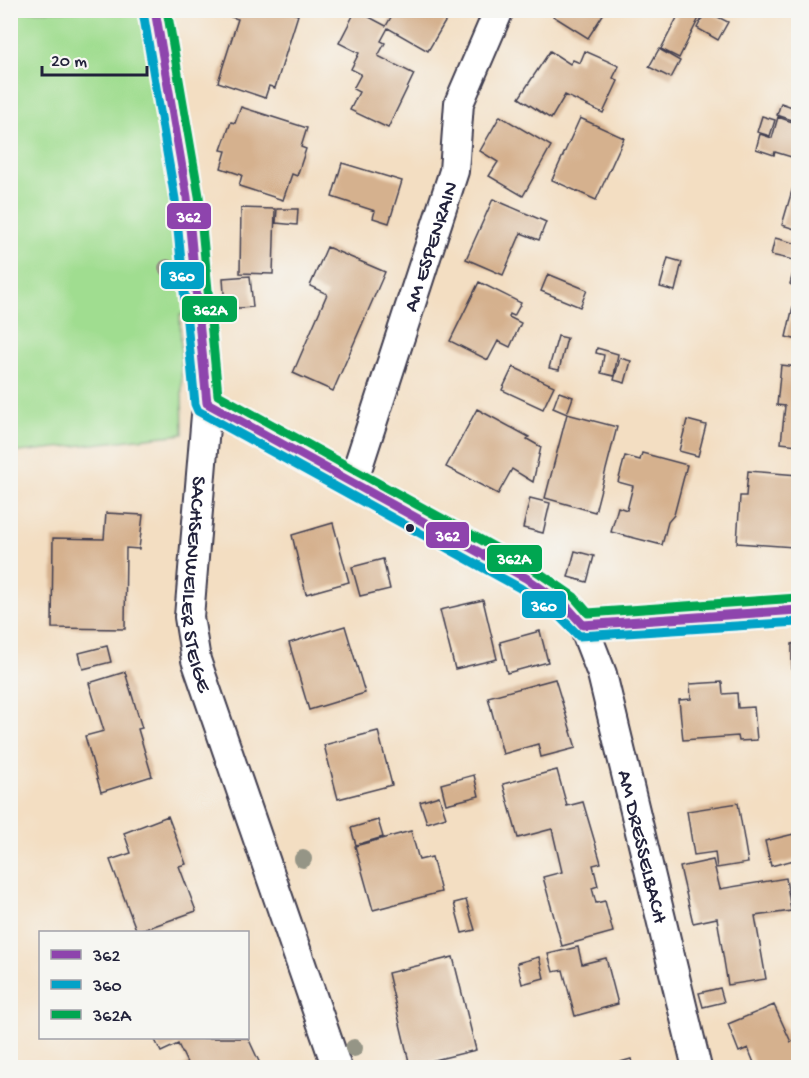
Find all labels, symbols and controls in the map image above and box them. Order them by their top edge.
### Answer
scale bar [42,39,147,77]
text: 20 m [51,52,87,73]
street label: AM ESPENRAIN [400,179,466,315]
line badge: 362 [166,202,212,230]
text: 362 [176,210,201,229]
line badge: 360 [160,261,205,290]
text: 360 [168,269,195,288]
line badge: 362A [181,295,238,323]
text: 362A [192,303,228,322]
street label: SACHSENWEILER STEIGE [173,475,215,697]
line badge: 362 [425,521,470,549]
unlabelled marker [404,522,416,534]
text: 362 [435,529,460,548]
line badge: 362A [486,544,543,573]
text: 362A [496,552,532,571]
line badge: 360 [521,590,567,619]
text: 360 [530,599,557,618]
street label: AM DRESSELBACH [610,768,671,927]
legend [39,931,249,1039]
text: 362 [92,947,120,968]
text: 360 [92,977,122,998]
text: 362A [92,1007,132,1028]

